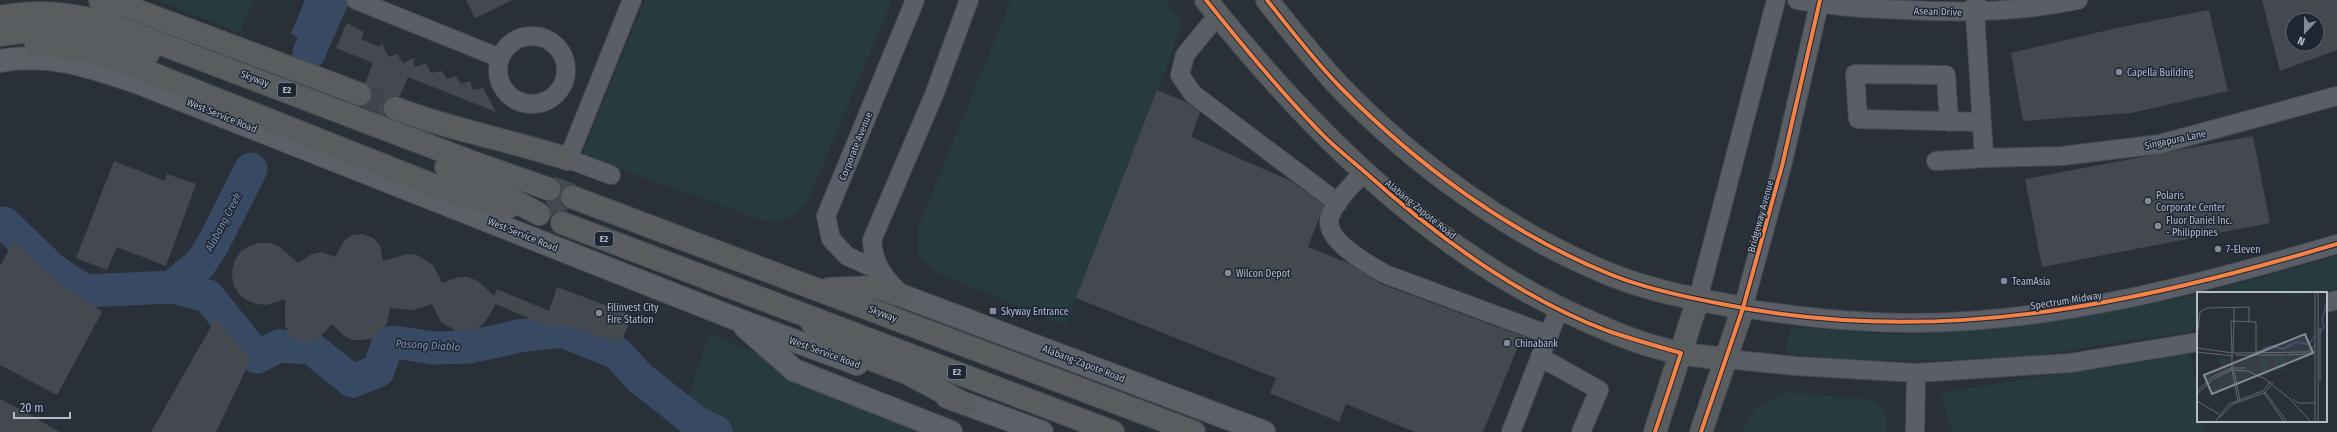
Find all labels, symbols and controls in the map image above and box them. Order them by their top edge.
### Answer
street label: Asean Drive [1914,5,1962,19]
north arrow [2285,12,2325,52]
text: N [2296,34,2307,48]
marker: Capella Building [2114,67,2124,77]
place label: Capella Building [2127,67,2194,79]
street label: Skyway [239,68,271,90]
road number: E2 [278,83,296,97]
street label: West Service Road [185,96,259,135]
street label: Corporate Avenue [837,110,875,182]
street label: Singapura Lane [2143,128,2207,152]
street label: Alabang-Zapote Road [1383,178,1458,242]
street label: Bridgeway Avenue [1746,179,1776,254]
water label: Alabang Creek [202,190,245,255]
place label: Polaris Corporate Center [2156,190,2226,214]
marker: Polaris Corporate Center [2143,196,2153,206]
street label: West Service Road [486,215,560,254]
place label: Fluor Daniel Inc. - Philippines [2166,215,2232,239]
marker: Fluor Daniel Inc. - Philippines [2153,221,2163,231]
road number: E2 [595,232,613,246]
marker: 7-Eleven [2213,244,2223,254]
place label: 7-Eleven [2226,244,2260,256]
marker: Wilcon Depot [1223,268,1233,278]
place label: Wilcon Depot [1236,268,1291,280]
marker: TeamAsia [1999,276,2009,286]
place label: TeamAsia [2012,276,2051,288]
street label: Spectrum Midway [2030,289,2103,313]
inset map [2197,292,2327,422]
place label: Filinvest City Fire Station [607,302,659,326]
street label: Skyway [867,303,899,325]
marker: Skyway Entrance [988,306,998,316]
place label: Skyway Entrance [1001,306,1069,318]
marker: Filinvest City Fire Station [594,308,604,318]
street label: West Service Road [788,335,862,371]
water label: Pasong Diablo [395,337,461,354]
marker: Chinabank [1502,338,1512,348]
place label: Chinabank [1515,338,1558,350]
street label: Alabang-Zapote Road [1041,343,1127,385]
road number: E2 [948,365,966,379]
scale bar [14,394,70,420]
text: 20 m [20,401,44,415]

